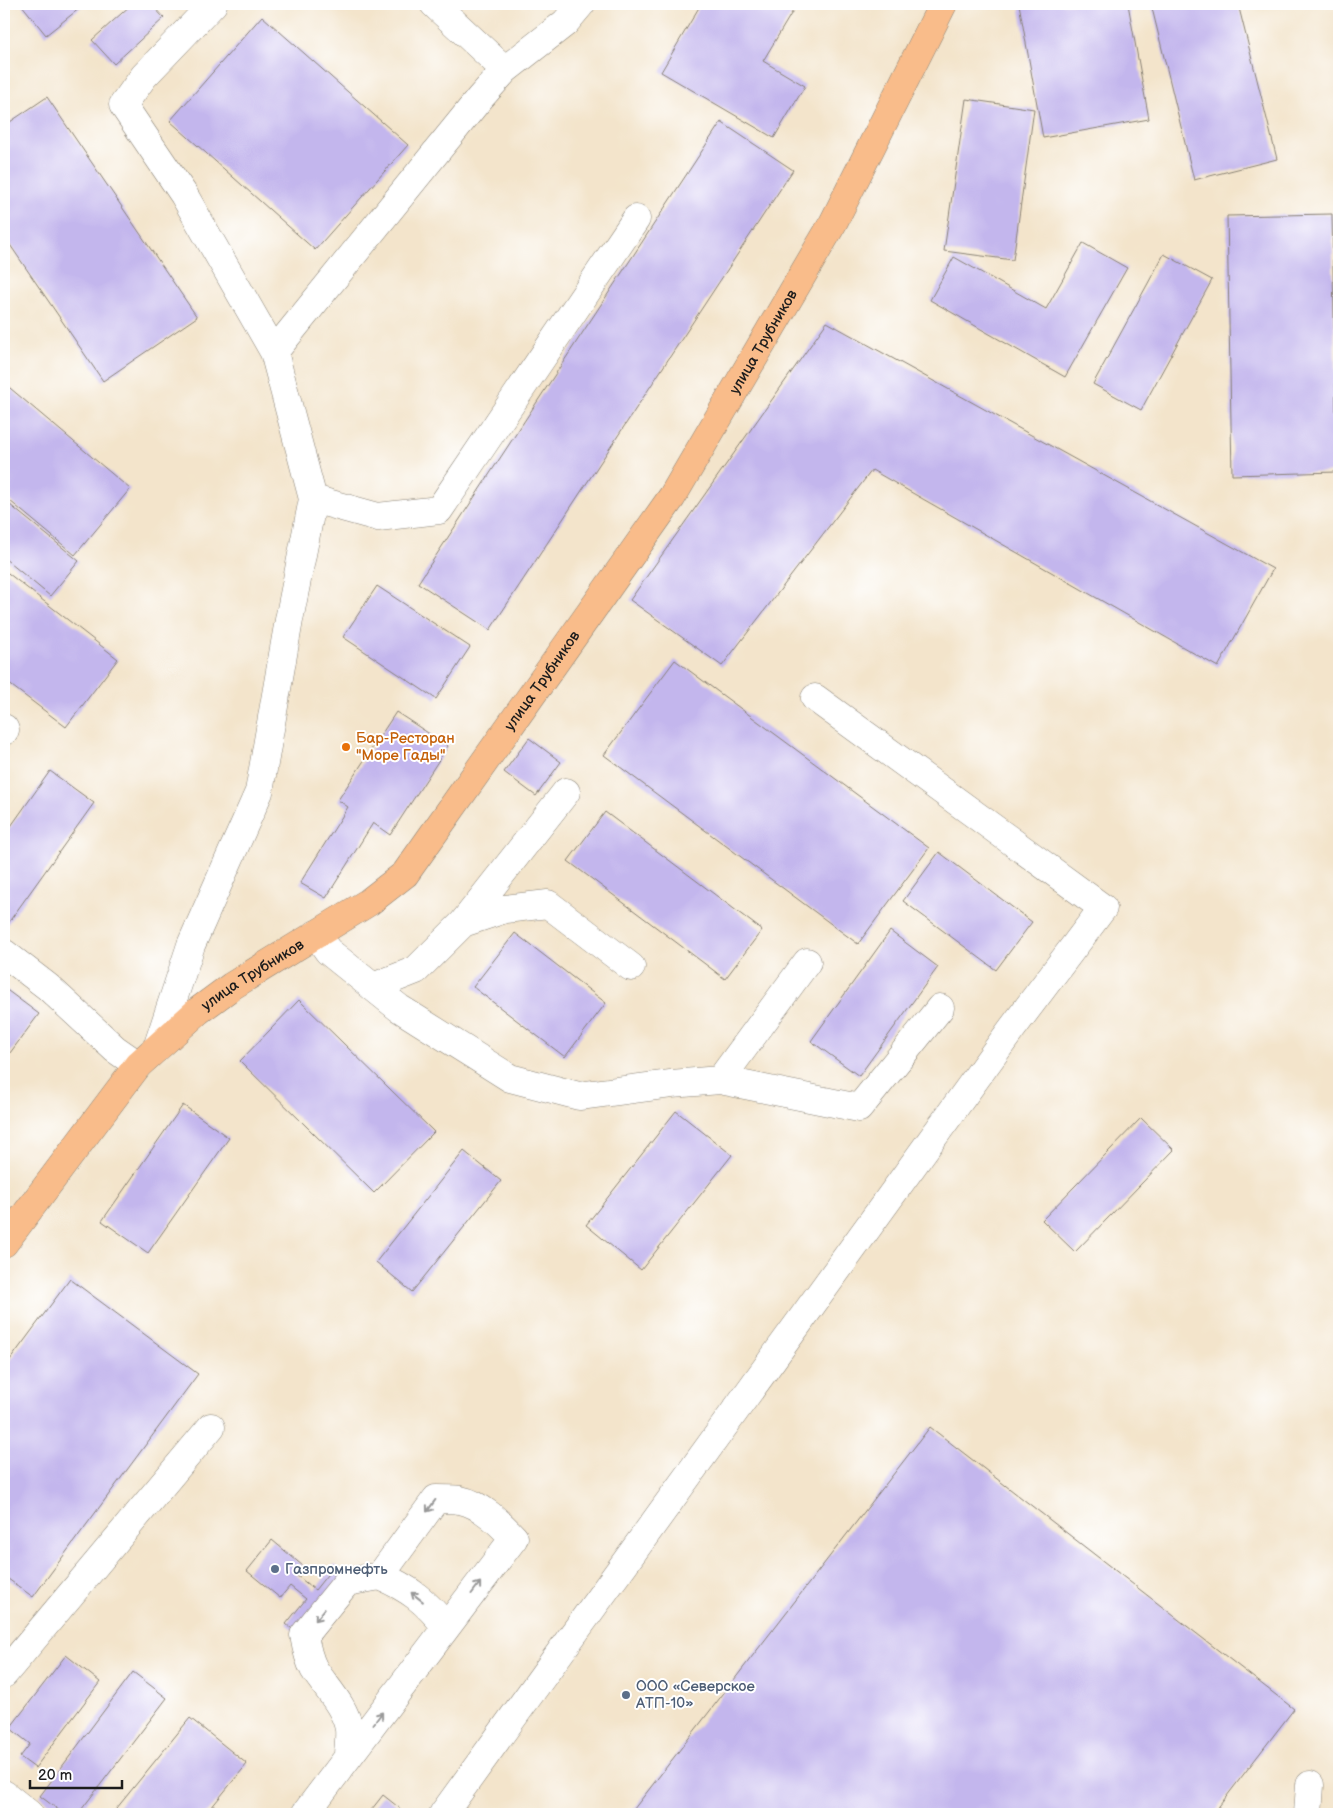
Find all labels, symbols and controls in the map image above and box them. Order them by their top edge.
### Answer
street label: улица Трубников [725,286,802,398]
street label: улица Трубников [500,627,584,735]
place label: Бар-Ресторан "Море Гады" [356,729,455,765]
marker: Бар-Ресторан "Море Гады" [340,741,352,753]
street label: улица Трубников [198,935,308,1015]
one-way arrow [426,1499,436,1513]
place label: Газпромнефть [285,1560,388,1579]
marker: Газпромнефть [269,1563,281,1575]
one-way arrow [471,1581,481,1595]
one-way arrow [411,1591,424,1602]
one-way arrow [315,1608,326,1621]
place label: ООО «Северское АТП-10» [635,1677,755,1713]
marker: ООО «Северское АТП-10» [620,1689,632,1701]
one-way arrow [373,1711,383,1725]
scale bar [30,1758,122,1790]
text: 20 m [38,1766,72,1785]

